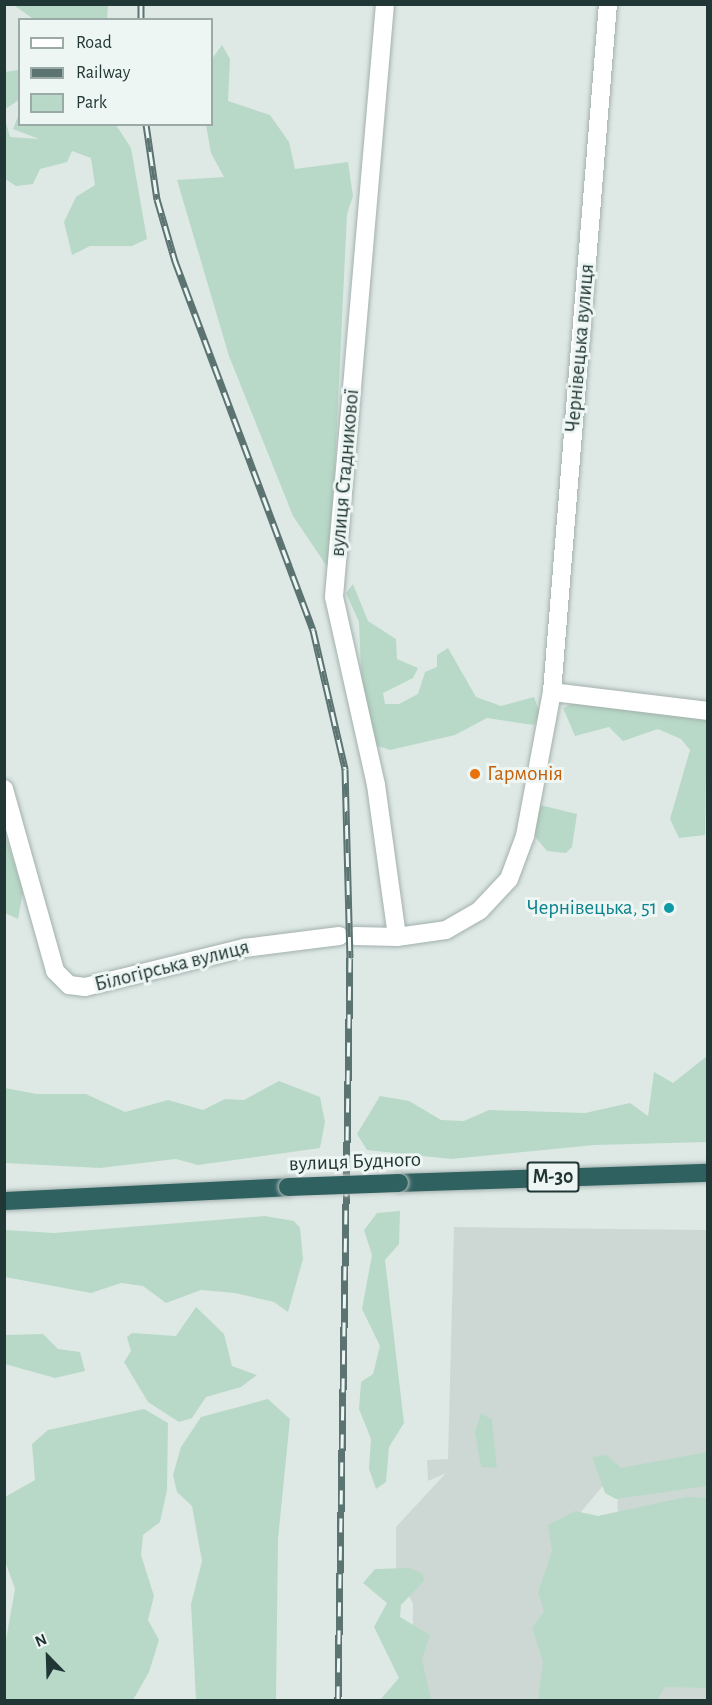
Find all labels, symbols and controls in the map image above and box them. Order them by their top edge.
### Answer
legend [18,18,213,126]
text: Road [76,34,112,52]
text: Railway [76,64,130,82]
text: Park [76,94,107,112]
street label: Чернівецька вулиця [560,263,600,433]
street label: вулиця Стадникової [325,388,365,558]
place label: Гармонія [487,761,563,787]
marker: Гармонія [468,767,482,781]
place label: Чернівецька, 51 [527,895,657,921]
marker: Чернівецька, 51 [662,901,676,915]
street label: Білогірська вулиця [92,935,252,997]
street label: вулиця Будного [288,1147,422,1177]
road number: М-30 [526,1160,580,1194]
north arrow [18,1627,78,1687]
text: N [33,1631,49,1650]

